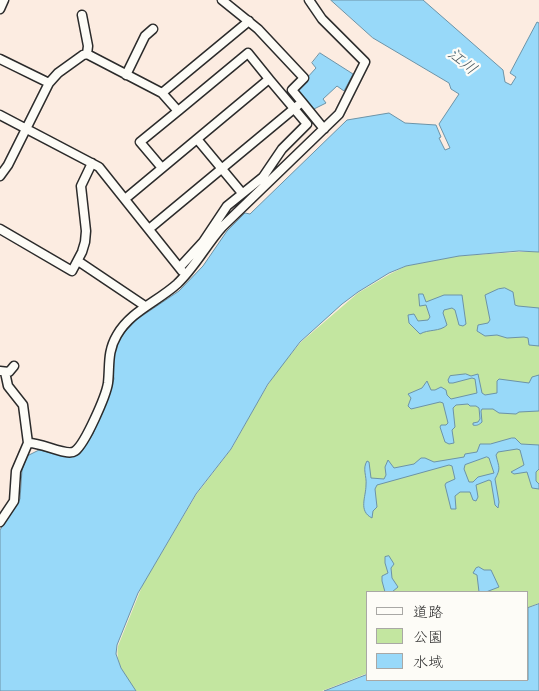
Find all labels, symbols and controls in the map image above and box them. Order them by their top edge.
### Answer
water label: 江川 [444,44,480,80]
legend [366,591,529,681]
text: 道路 [413,602,443,622]
text: 公園 [413,627,443,647]
text: 水域 [413,652,443,672]

